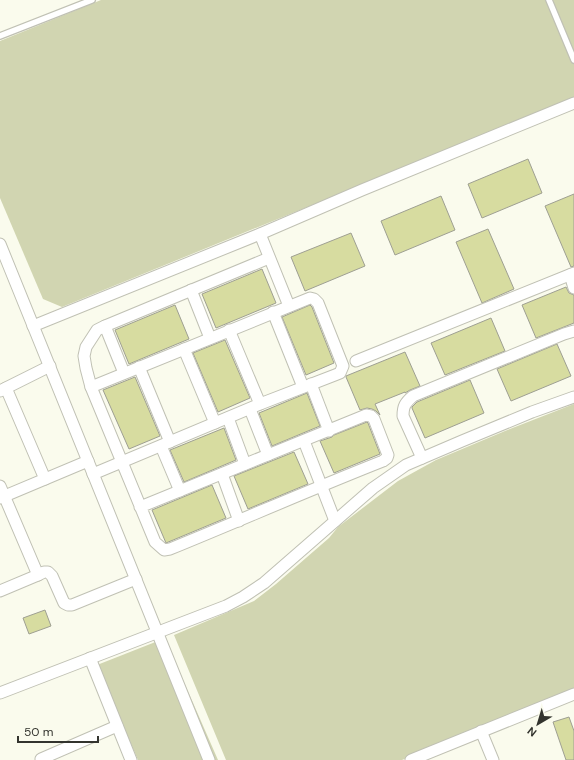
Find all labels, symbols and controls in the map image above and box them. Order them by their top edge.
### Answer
north arrow [518,704,558,744]
scale bar [18,718,98,744]
text: 50 m [24,724,53,740]
text: N [524,724,539,740]

